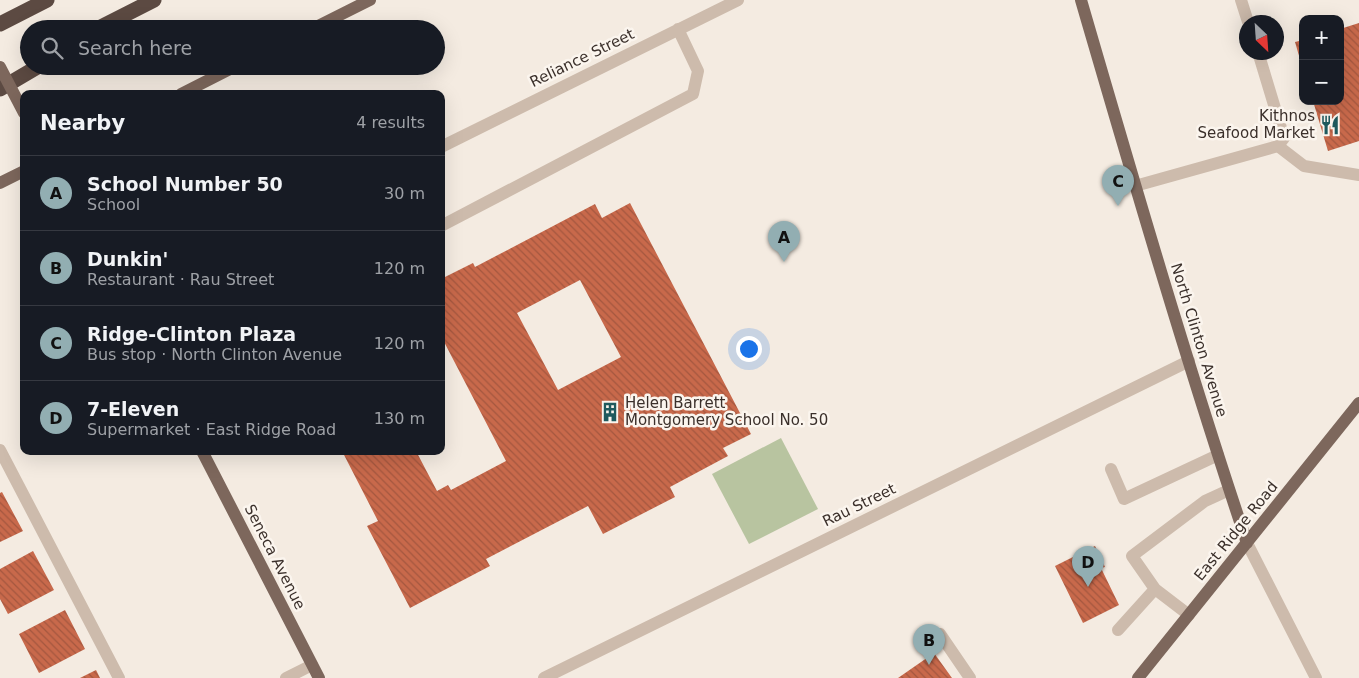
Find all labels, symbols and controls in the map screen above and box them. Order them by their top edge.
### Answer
north arrow [1239,15,1284,60]
map controls [1299,15,1344,105]
button: + [1299,15,1344,60]
search box [20,20,445,75]
street label: Reliance Street [527,25,637,91]
icon: search [38,34,66,62]
text: Search here [78,37,192,59]
button: − [1299,60,1344,105]
place label: Kithnos Seafood Market [1198,107,1315,142]
text: Nearby [40,111,125,135]
text: 4 results [356,113,425,132]
restaurant icon: Kithnos Seafood Market [1319,114,1341,136]
pin: C [1102,165,1134,206]
text: School Number 50 [87,173,283,195]
text: A [50,184,62,203]
text: 30 m [384,184,425,203]
text: School [87,195,140,214]
pin: A [768,221,800,262]
text: Dunkin' [87,248,168,270]
text: B [50,259,62,278]
text: 120 m [374,259,425,278]
street label: North Clinton Avenue [1167,261,1231,419]
text: Restaurant · Rau Street [87,270,274,289]
text: Ridge-Clinton Plaza [87,323,296,345]
text: C [50,334,62,353]
text: 120 m [374,334,425,353]
your location [736,336,762,362]
text: Bus stop · North Clinton Avenue [87,345,342,364]
place label: Helen Barrett Montgomery School No. 50 [625,394,828,429]
text: 7-Eleven [87,398,179,420]
building icon: Helen Barrett Montgomery School No. 50 [599,401,621,423]
text: D [49,409,63,428]
text: 130 m [374,409,425,428]
text: Supermarket · East Ridge Road [87,420,336,439]
street label: East Ridge Road [1190,478,1282,584]
street label: Rau Street [819,480,899,530]
street label: Seneca Avenue [241,501,309,613]
pin: D [1072,546,1104,587]
pin: B [913,624,945,665]

